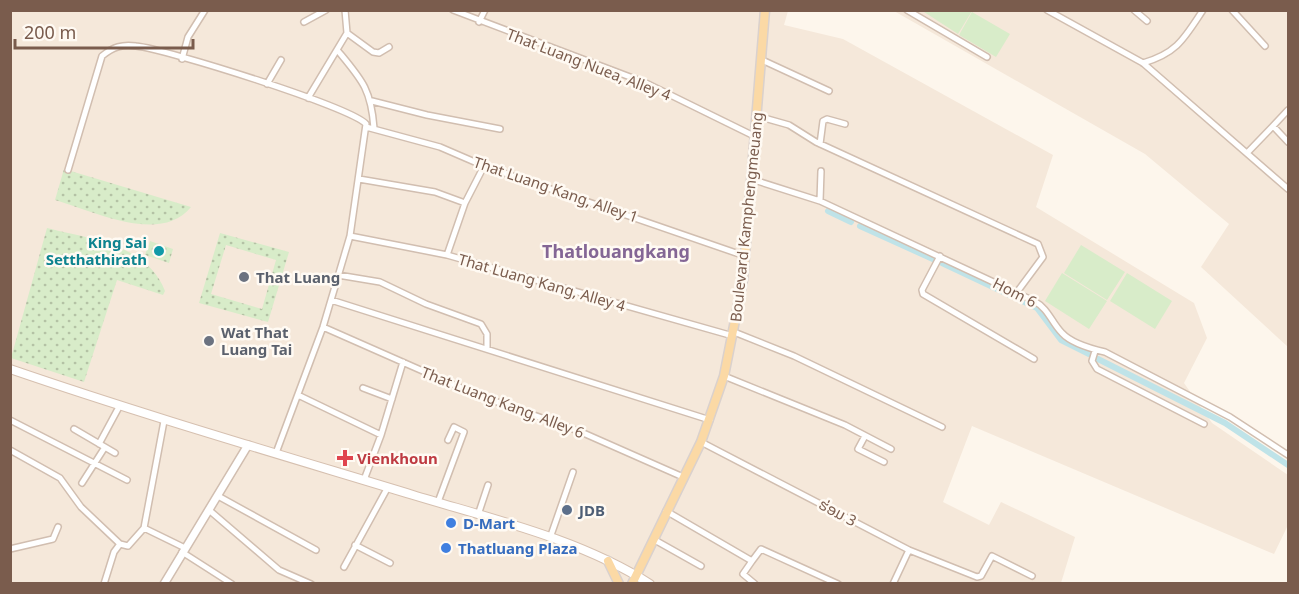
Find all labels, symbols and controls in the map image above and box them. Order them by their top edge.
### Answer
scale bar [15,12,194,50]
text: 200 m [24,20,76,44]
street label: That Luang Nuea, Alley 4 [504,23,674,105]
street label: Boulevard Kamphengmeuang [725,111,767,323]
street label: That Luang Kang, Alley 1 [471,151,641,227]
place label: King Sai Setthathirath [46,232,147,269]
district label: Thatlouangkang [542,239,690,263]
marker: King Sai Setthathirath [152,244,166,258]
street label: That Luang Kang, Alley 4 [456,249,628,316]
place label: That Luang [256,267,340,287]
marker: That Luang [237,270,251,284]
street label: Hom 6 [990,272,1040,312]
place label: Wat That Luang Tai [221,322,292,359]
marker: Wat That Luang Tai [202,334,216,348]
street label: That Luang Kang, Alley 6 [419,362,587,442]
place label: Vienkhoun [357,448,438,468]
marker: Vienkhoun [338,451,352,465]
street label: ຮ່ອມ 3 [816,494,860,530]
place label: JDB [577,500,605,520]
marker: JDB [560,503,574,517]
place label: D-Mart [463,513,516,533]
marker: D-Mart [444,516,458,530]
place label: Thatluang Plaza [458,538,577,558]
marker: Thatluang Plaza [439,541,453,555]

